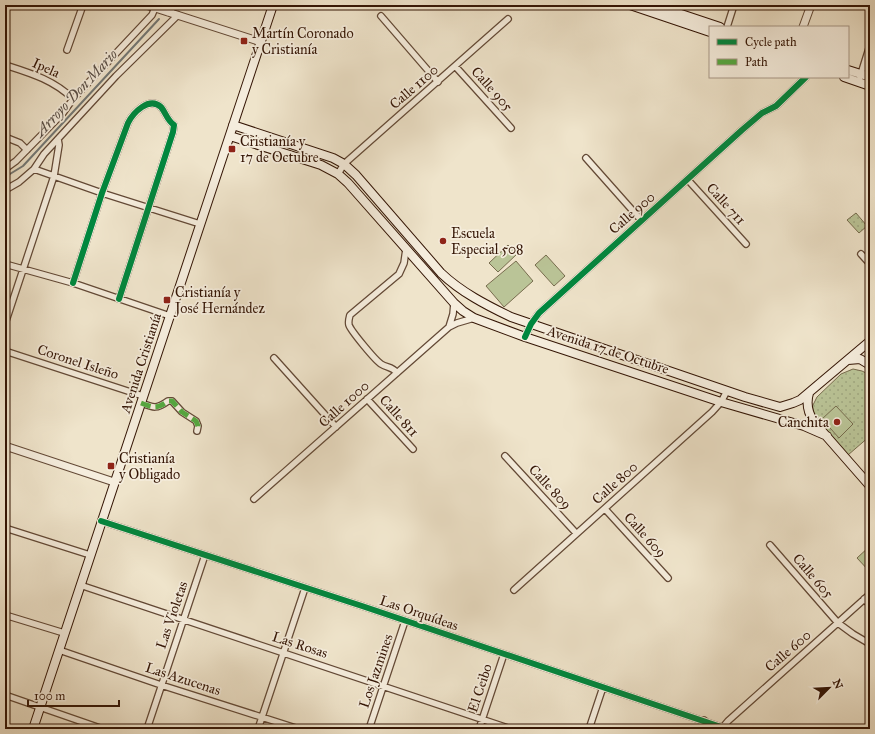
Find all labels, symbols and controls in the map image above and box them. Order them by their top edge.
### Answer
place label: Martín Coronado y Cristianía [252,25,354,58]
legend [709,26,849,78]
text: Cycle path [745,35,797,49]
marker: Martín Coronado y Cristianía [239,36,249,46]
water label: Arroyo Don Mario [29,45,121,142]
street label: Ipela [30,54,62,82]
text: Path [745,55,768,69]
street label: Calle 1100 [386,61,442,113]
street label: Calle 905 [468,63,517,115]
place label: Cristianía y 17 de Octubre [240,133,319,166]
marker: Cristianía y 17 de Octubre [227,144,237,154]
street label: Calle 711 [703,180,749,229]
street label: Calle 900 [605,188,659,238]
place label: Escuela Especial 508 [451,225,524,258]
marker: Escuela Especial 508 [438,236,448,246]
place label: Cristianía y José Hernández [173,284,265,318]
marker: Cristianía y José Hernández [162,295,172,305]
street label: Avenida Cristianía [116,311,165,416]
street label: Avenida 17 de Octubre [544,322,671,378]
street label: Coronel Isleño [35,341,121,383]
street label: Calle 1000 [315,377,373,431]
street label: Calle 811 [376,392,422,441]
place label: Canchita [778,414,829,431]
marker: Canchita [832,417,842,427]
place label: Cristianía y Obligado [119,450,180,483]
street label: Calle 800 [589,458,641,508]
marker: Cristianía y Obligado [106,461,116,471]
street label: Calle 809 [525,461,575,513]
street label: Calle 609 [620,509,670,561]
street label: Calle 605 [789,550,837,602]
street label: Las Violetas [152,579,192,651]
street label: Las Orquídeas [377,592,461,635]
street label: Calle 600 [762,626,814,676]
street label: Las Rosas [270,628,330,662]
street label: Los Jazmines [355,632,398,711]
street label: Las Azucenas [143,659,223,699]
street label: El Ceibo [464,662,496,714]
north arrow [809,668,849,708]
text: N [830,677,846,692]
scale bar [28,682,119,708]
text: 100 m [34,689,65,703]

